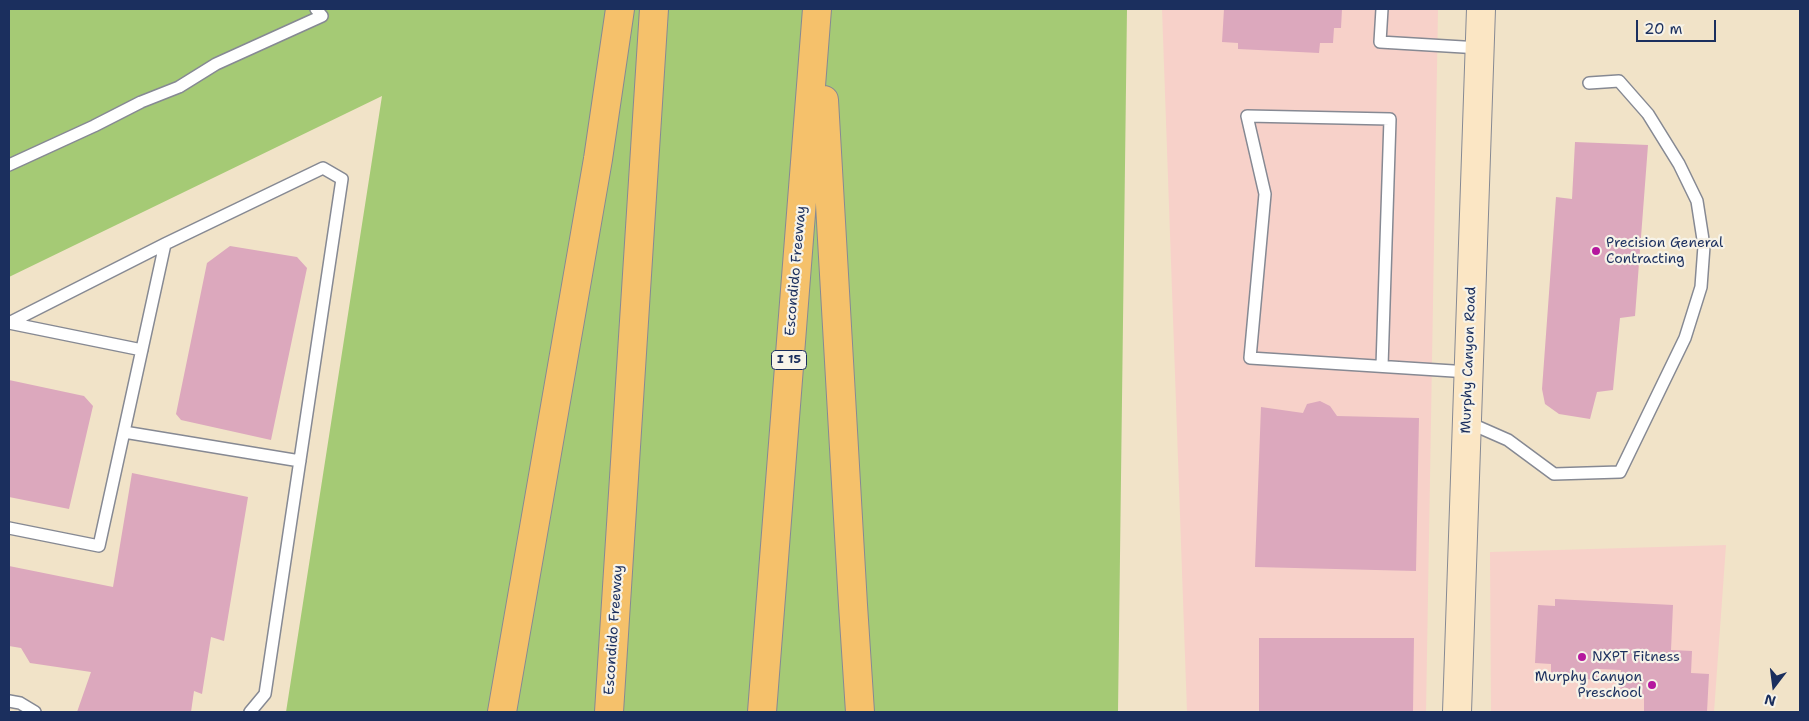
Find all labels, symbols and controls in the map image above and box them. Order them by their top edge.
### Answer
scale bar [1639,10,1719,42]
text: 20 m [1644,19,1683,39]
street label: Escondido Freeway [782,205,810,337]
place label: Precision General Contracting [1606,235,1723,268]
marker: Precision General Contracting [1590,245,1602,257]
street label: Murphy Canyon Road [1458,286,1480,434]
road number: I 15 [772,350,806,370]
street label: Escondido Freeway [601,564,627,696]
place label: NXPT Fitness [1592,649,1680,665]
marker: NXPT Fitness [1576,651,1588,663]
north arrow [1749,661,1799,711]
place label: Murphy Canyon Preschool [1535,669,1642,702]
marker: Murphy Canyon Preschool [1646,679,1658,691]
text: N [1762,690,1778,711]

